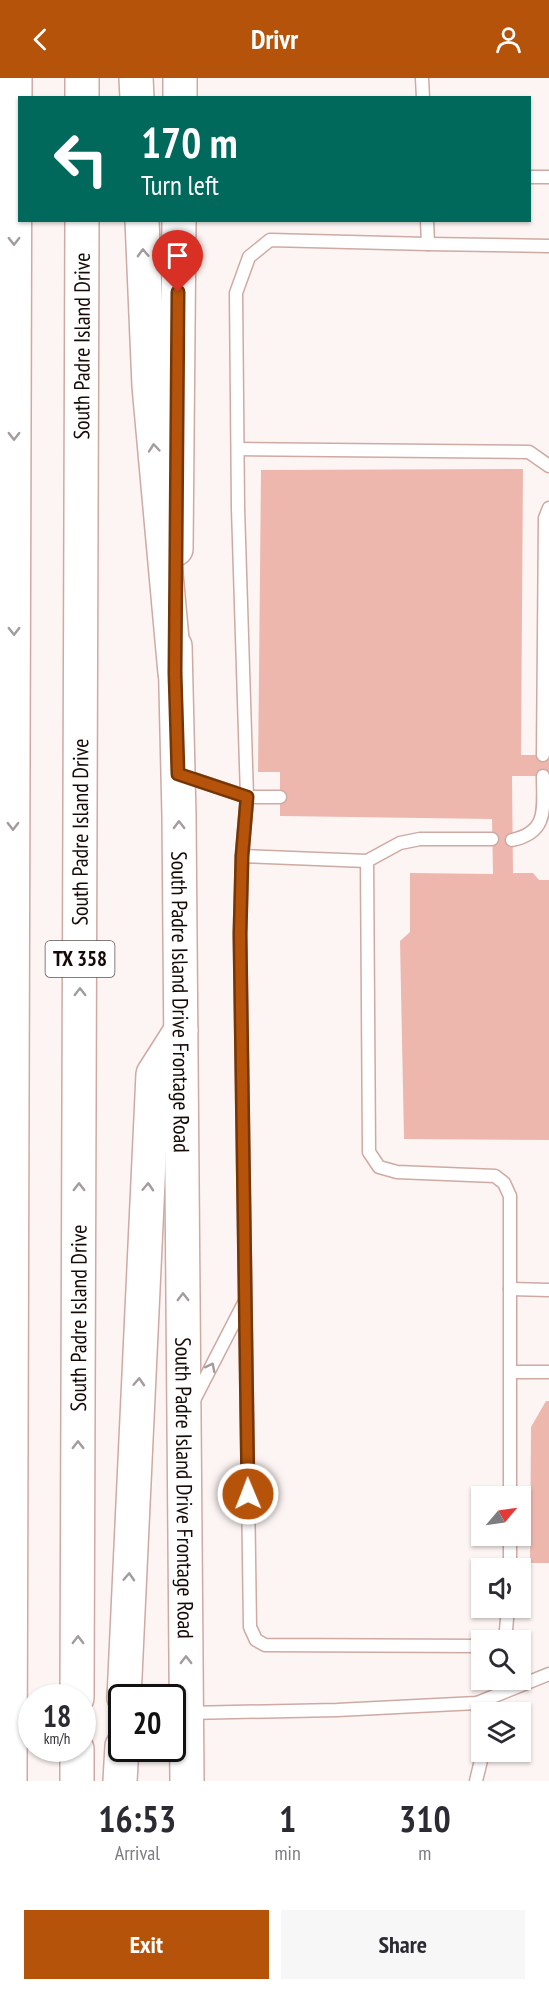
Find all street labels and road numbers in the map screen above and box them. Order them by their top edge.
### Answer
street label: South Padre Island Drive [67,253,96,439]
street label: South Padre Island Drive [66,739,94,925]
street label: South Padre Island Drive Frontage Road [165,851,196,1153]
road number: TX 358 [46,941,115,977]
street label: South Padre Island Drive [64,1225,93,1411]
street label: South Padre Island Drive Frontage Road [169,1337,200,1639]

